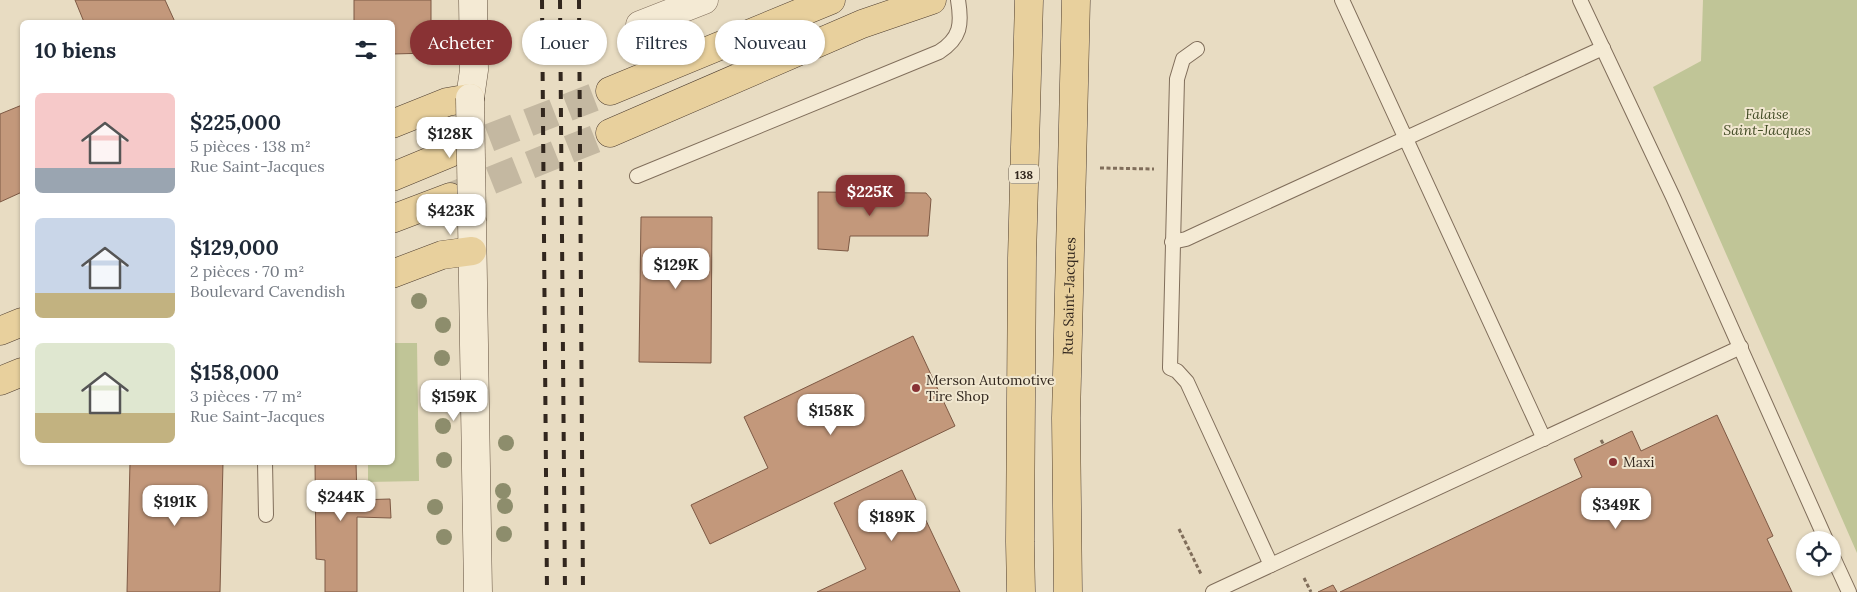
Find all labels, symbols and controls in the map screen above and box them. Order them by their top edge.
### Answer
chip: Acheter [410,20,512,65]
chip: Louer [522,20,607,65]
chip: Filtres [617,20,705,65]
chip: Nouveau [715,20,825,65]
icon: filters [352,36,380,64]
text: 10 biens [35,37,116,64]
park label: Falaise Saint-Jacques [1723,105,1811,139]
text: $225,000 [190,109,281,136]
icon: home [75,113,135,173]
pin: $128K [415,116,485,159]
text: $128K [428,123,472,143]
text: 5 pièces · 138 m² [190,136,311,156]
text: Rue Saint-Jacques [190,156,325,176]
road number: 138 [1009,164,1039,183]
pin: $225K [835,174,905,217]
text: $225K [847,181,893,201]
pin: $423K [416,194,486,236]
text: $423K [427,200,475,220]
text: $129,000 [190,234,279,261]
street label: Rue Saint-Jacques [1059,237,1079,355]
icon: home [75,238,135,298]
pin: $129K [641,248,711,290]
text: $129K [653,254,699,274]
text: 2 pièces · 70 m² [190,261,304,281]
text: Boulevard Cavendish [190,281,345,301]
text: $158,000 [190,359,279,386]
icon: home [75,363,135,423]
place label: Merson Automotive Tire Shop [926,371,1055,405]
pin: $159K [419,380,489,422]
marker: Merson Automotive Tire Shop [910,382,922,394]
text: 3 pièces · 77 m² [190,386,302,406]
text: $159K [431,386,477,406]
pin: $158K [796,394,866,436]
text: $158K [808,400,854,420]
text: Rue Saint-Jacques [190,406,325,426]
place label: Maxi [1623,453,1654,471]
marker: Maxi [1607,456,1619,468]
pin: $244K [306,480,376,522]
pin: $191K [140,484,210,527]
text: $244K [318,486,365,506]
pin: $349K [1581,488,1651,530]
text: $191K [153,491,197,511]
text: $349K [1592,494,1640,514]
pin: $189K [857,500,927,542]
text: $189K [869,506,915,526]
map controls [1796,531,1841,576]
button: locate [1796,531,1841,576]

